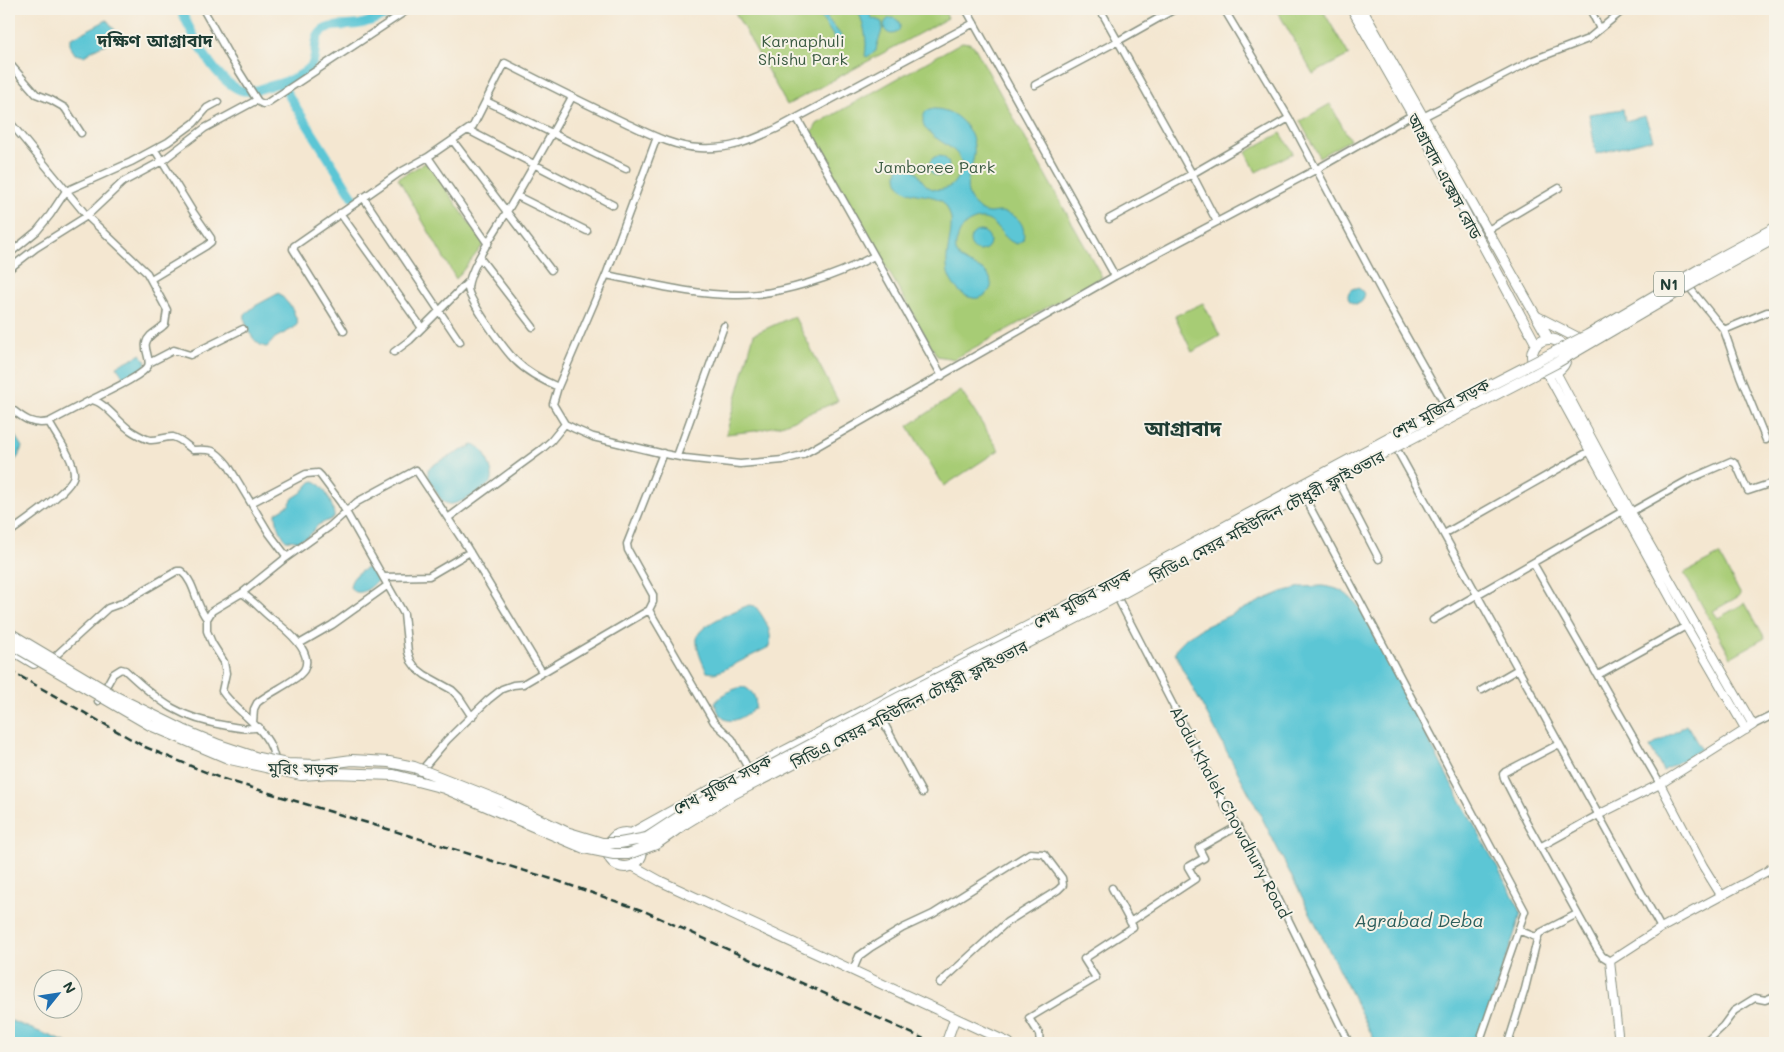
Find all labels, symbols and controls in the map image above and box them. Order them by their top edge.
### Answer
district label: দক্ষিণ আগ্রাবাদ [96,28,214,52]
park label: Karnaphuli Shishu Park [758,30,848,69]
street label: আগ্রাবাদ এক্সেস রোড [1403,109,1487,243]
park label: Jamboree Park [875,156,995,177]
road number: N1 [1654,272,1684,296]
street label: শেখ মুজিব সড়ক [1387,373,1494,443]
district label: আগ্রাবাদ [1144,414,1223,441]
street label: সিডিএ মেয়র মহিউদ্দিন চৌধুরী ফ্লাইওভার [1145,445,1388,587]
street label: শেখ মুজিব সড়ক [1029,563,1136,633]
street label: সিডিএ মেয়র মহিউদ্দিন চৌধুরী ফ্লাইওভার [786,635,1031,774]
street label: Abdul Khalek Chowdhury Road [1166,702,1296,922]
street label: শেখ মুজিব সড়ক [669,749,776,819]
street label: মুরিং সড়ক [267,757,339,779]
water label: Agrabad Deba [1354,908,1484,932]
north arrow [32,970,82,1020]
text: N [59,978,81,997]

